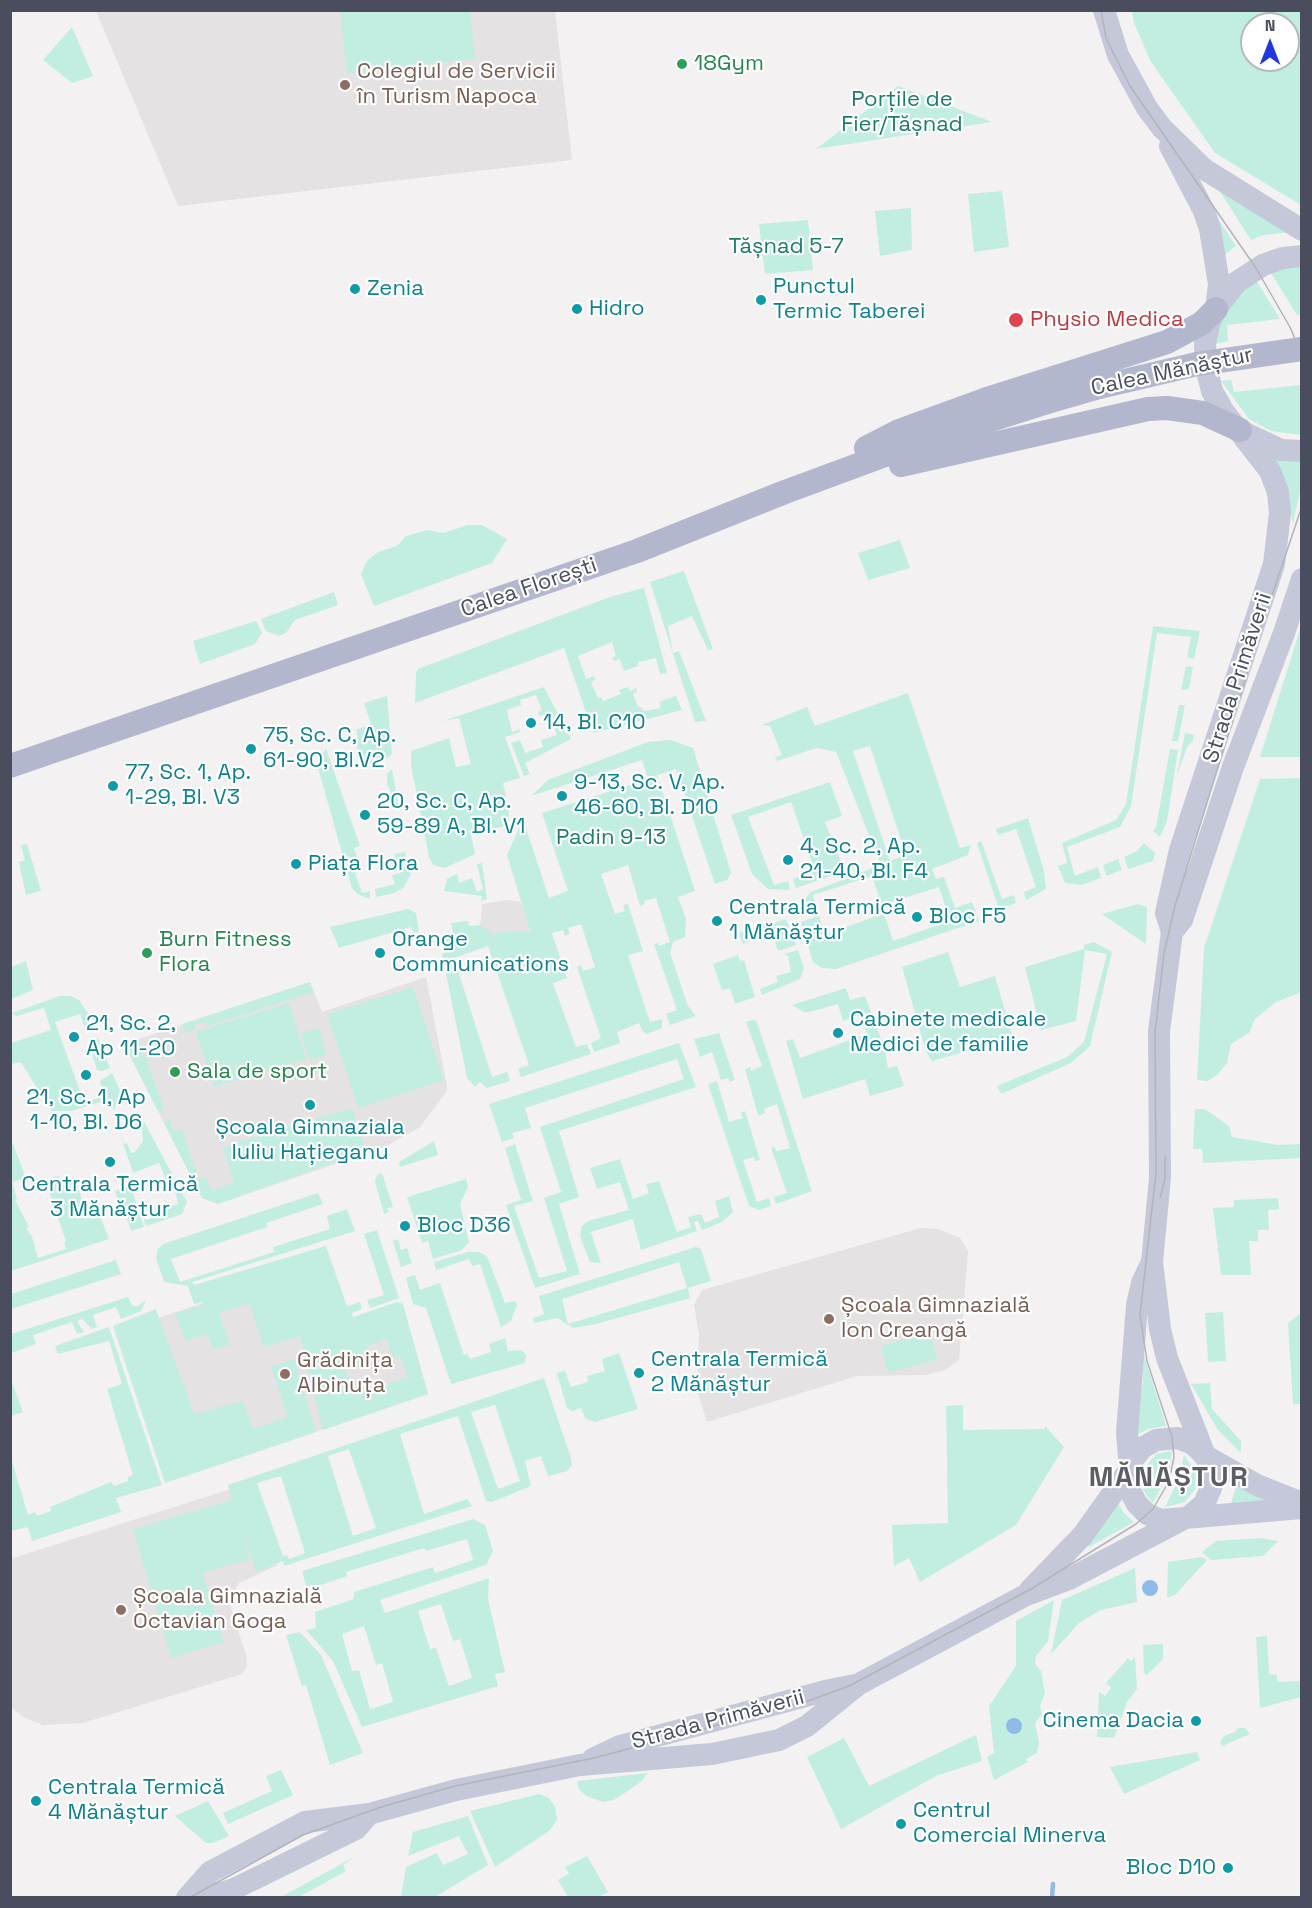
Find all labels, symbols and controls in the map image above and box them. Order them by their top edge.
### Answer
north arrow [1240,12,1300,72]
text: N [1265,15,1275,36]
place label: 18Gym [694,51,764,77]
marker: 18Gym [675,57,689,71]
place label: Colegiul de Servicii în Turism Napoca [357,59,556,110]
marker: Colegiul de Servicii în Turism Napoca [338,78,352,92]
park label: Porțile de Fier/Tășnad [841,87,963,138]
park label: Tășnad 5-7 [728,234,844,260]
place label: Punctul Termic Taberei [773,274,925,326]
place label: Zenia [367,276,424,302]
marker: Zenia [348,282,362,296]
marker: Punctul Termic Taberei [754,293,768,307]
place label: Hidro [589,296,644,322]
marker: Hidro [570,302,584,316]
place label: Physio Medica [1030,307,1184,333]
marker: Physio Medica [1007,311,1025,329]
street label: Calea Mănăștur [1089,342,1255,402]
street label: Calea Florești [458,552,600,624]
street label: Strada Primăverii [1198,589,1278,767]
place label: 14, Bl. C10 [543,710,646,736]
marker: 14, Bl. C10 [524,716,538,730]
place label: 75, Sc. C, Ap. 61-90, Bl.V2 [263,723,396,774]
marker: 75, Sc. C, Ap. 61-90, Bl.V2 [244,742,258,756]
place label: 77, Sc. 1, Ap. 1-29, Bl. V3 [125,760,251,812]
place label: 9-13, Sc. V, Ap. 46-60, Bl. D10 [574,770,725,822]
marker: 77, Sc. 1, Ap. 1-29, Bl. V3 [106,779,120,793]
place label: 20, Sc. C, Ap. 59-89 A, Bl. V1 [377,789,525,840]
marker: 9-13, Sc. V, Ap. 46-60, Bl. D10 [555,789,569,803]
marker: 20, Sc. C, Ap. 59-89 A, Bl. V1 [358,808,372,822]
park label: Padin 9-13 [556,825,666,851]
place label: 4, Sc. 2, Ap. 21-40, Bl. F4 [800,834,928,885]
place label: Piața Flora [308,851,418,877]
marker: 4, Sc. 2, Ap. 21-40, Bl. F4 [781,853,795,867]
marker: Piața Flora [289,857,303,871]
place label: Centrala Termică 1 Mănăștur [729,895,906,946]
place label: Bloc F5 [929,904,1006,930]
marker: Bloc F5 [910,910,924,924]
marker: Centrala Termică 1 Mănăștur [710,914,724,928]
place label: Burn Fitness Flora [159,927,292,978]
place label: Orange Communications [392,927,569,978]
marker: Burn Fitness Flora [140,946,154,960]
marker: Orange Communications [373,946,387,960]
place label: Cabinete medicale Medici de familie [850,1007,1047,1058]
place label: 21, Sc. 2, Ap 11-20 [86,1011,176,1062]
marker: Cabinete medicale Medici de familie [831,1026,845,1040]
marker: 21, Sc. 2, Ap 11-20 [67,1030,81,1044]
place label: Sala de sport [187,1059,327,1085]
marker: Sala de sport [168,1065,182,1079]
marker: 21, Sc. 1, Ap 1-10, Bl. D6 [79,1068,93,1082]
place label: 21, Sc. 1, Ap 1-10, Bl. D6 [26,1085,146,1136]
marker: Școala Gimnaziala Iuliu Hațieganu [303,1098,317,1112]
place label: Școala Gimnaziala Iuliu Hațieganu [215,1115,405,1166]
marker: Centrala Termică 3 Mănăștur [103,1155,117,1169]
place label: Centrala Termică 3 Mănăștur [22,1172,198,1224]
place label: Bloc D36 [417,1213,511,1239]
marker: Bloc D36 [398,1219,412,1233]
place label: Școala Gimnazială Ion Creangă [841,1293,1030,1344]
marker: Școala Gimnazială Ion Creangă [822,1312,836,1326]
place label: Centrala Termică 2 Mănăștur [651,1347,828,1398]
place label: Grădinița Albinuța [297,1348,393,1400]
marker: Centrala Termică 2 Mănăștur [632,1366,646,1380]
marker: Grădinița Albinuța [278,1367,292,1381]
district label: MĂNĂȘTUR [1089,1461,1249,1495]
place label: Școala Gimnazială Octavian Goga [133,1584,322,1636]
marker: Școala Gimnazială Octavian Goga [114,1603,128,1617]
street label: Strada Primăverii [629,1684,807,1756]
place label: Cinema Dacia [1043,1708,1184,1734]
marker: Cinema Dacia [1189,1714,1203,1728]
place label: Centrala Termică 4 Mănăștur [48,1775,225,1826]
marker: Centrala Termică 4 Mănăștur [29,1794,43,1808]
place label: Centrul Comercial Minerva [913,1798,1106,1850]
marker: Centrul Comercial Minerva [894,1817,908,1831]
place label: Bloc D10 [1126,1855,1216,1881]
marker: Bloc D10 [1221,1861,1235,1875]

